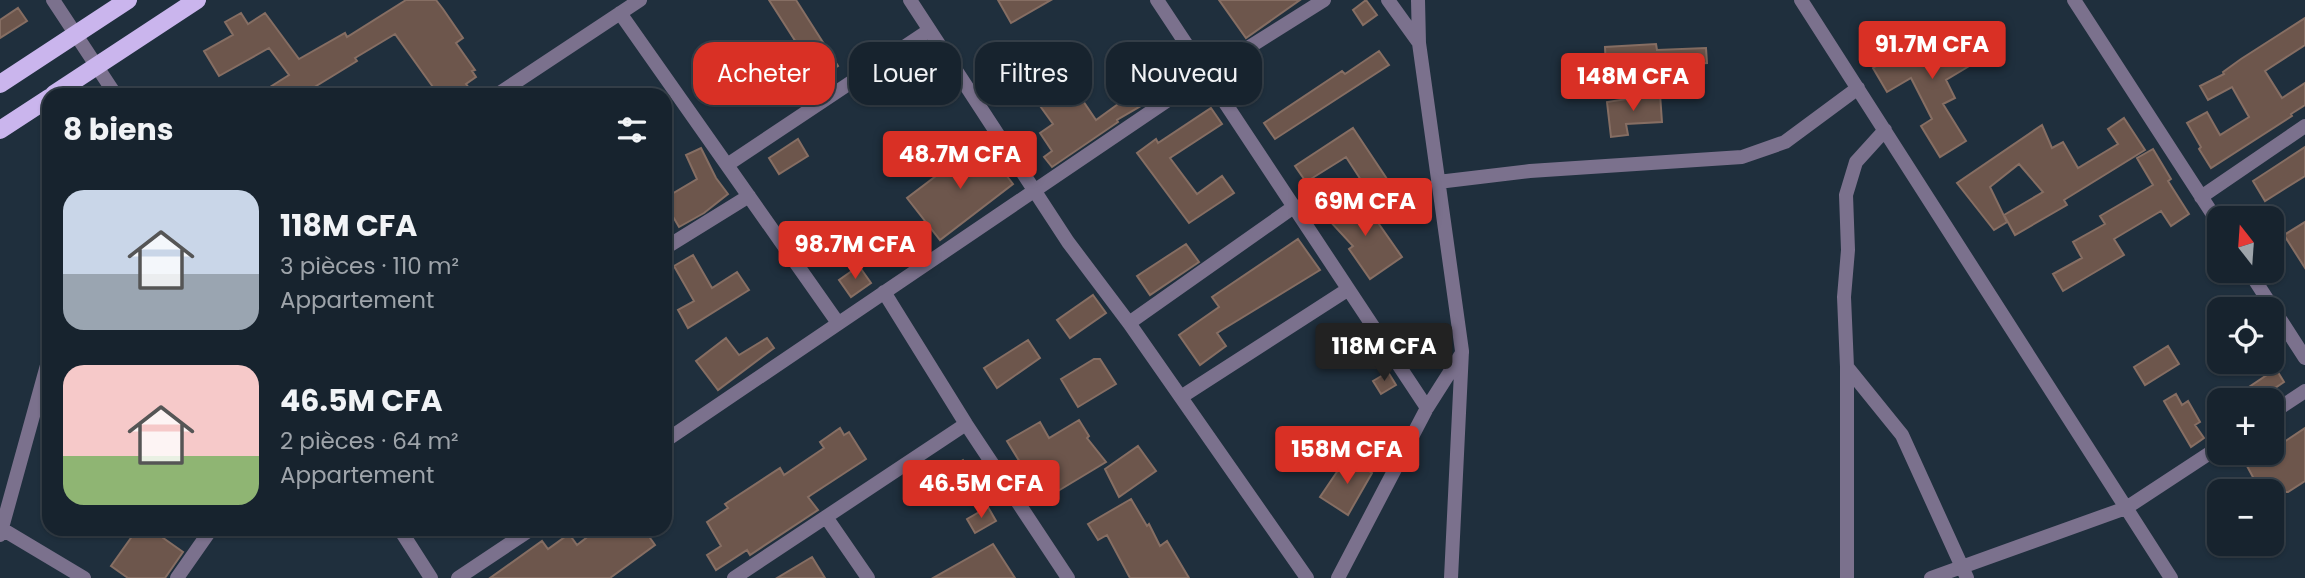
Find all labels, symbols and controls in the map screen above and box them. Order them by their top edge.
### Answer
pin: 91.7M CFA [1852,22,2012,81]
text: 91.7M CFA [1875,28,1989,60]
chip: Acheter [693,42,835,105]
chip: Louer [849,42,961,105]
chip: Filtres [975,42,1092,105]
chip: Nouveau [1106,42,1262,105]
pin: 148M CFA [1561,54,1705,113]
text: 148M CFA [1577,60,1689,92]
text: 8 biens [63,108,173,151]
icon: filters [613,111,651,149]
pin: 48.7M CFA [880,132,1040,191]
text: 48.7M CFA [899,138,1021,170]
pin: 69M CFA [1300,178,1430,238]
text: 69M CFA [1314,185,1416,217]
text: 118M CFA [280,204,417,247]
north arrow [2207,206,2284,284]
map controls [2207,206,2284,556]
icon: home [119,218,203,302]
pin: 98.7M CFA [775,222,935,281]
text: 98.7M CFA [795,228,915,260]
text: 3 pièces · 110 m² [280,250,459,282]
text: Appartement [280,284,434,316]
button: locate [2207,297,2284,374]
pin: 118M CFA [1312,324,1456,383]
text: 118M CFA [1331,330,1437,362]
text: 46.5M CFA [280,379,443,422]
button: + [2207,388,2284,465]
icon: home [119,393,203,477]
text: 2 pièces · 64 m² [280,425,459,457]
pin: 158M CFA [1275,426,1419,486]
text: 158M CFA [1291,433,1403,465]
text: Appartement [280,459,434,491]
pin: 46.5M CFA [901,461,1061,520]
text: 46.5M CFA [919,467,1043,499]
button: − [2207,479,2284,556]

